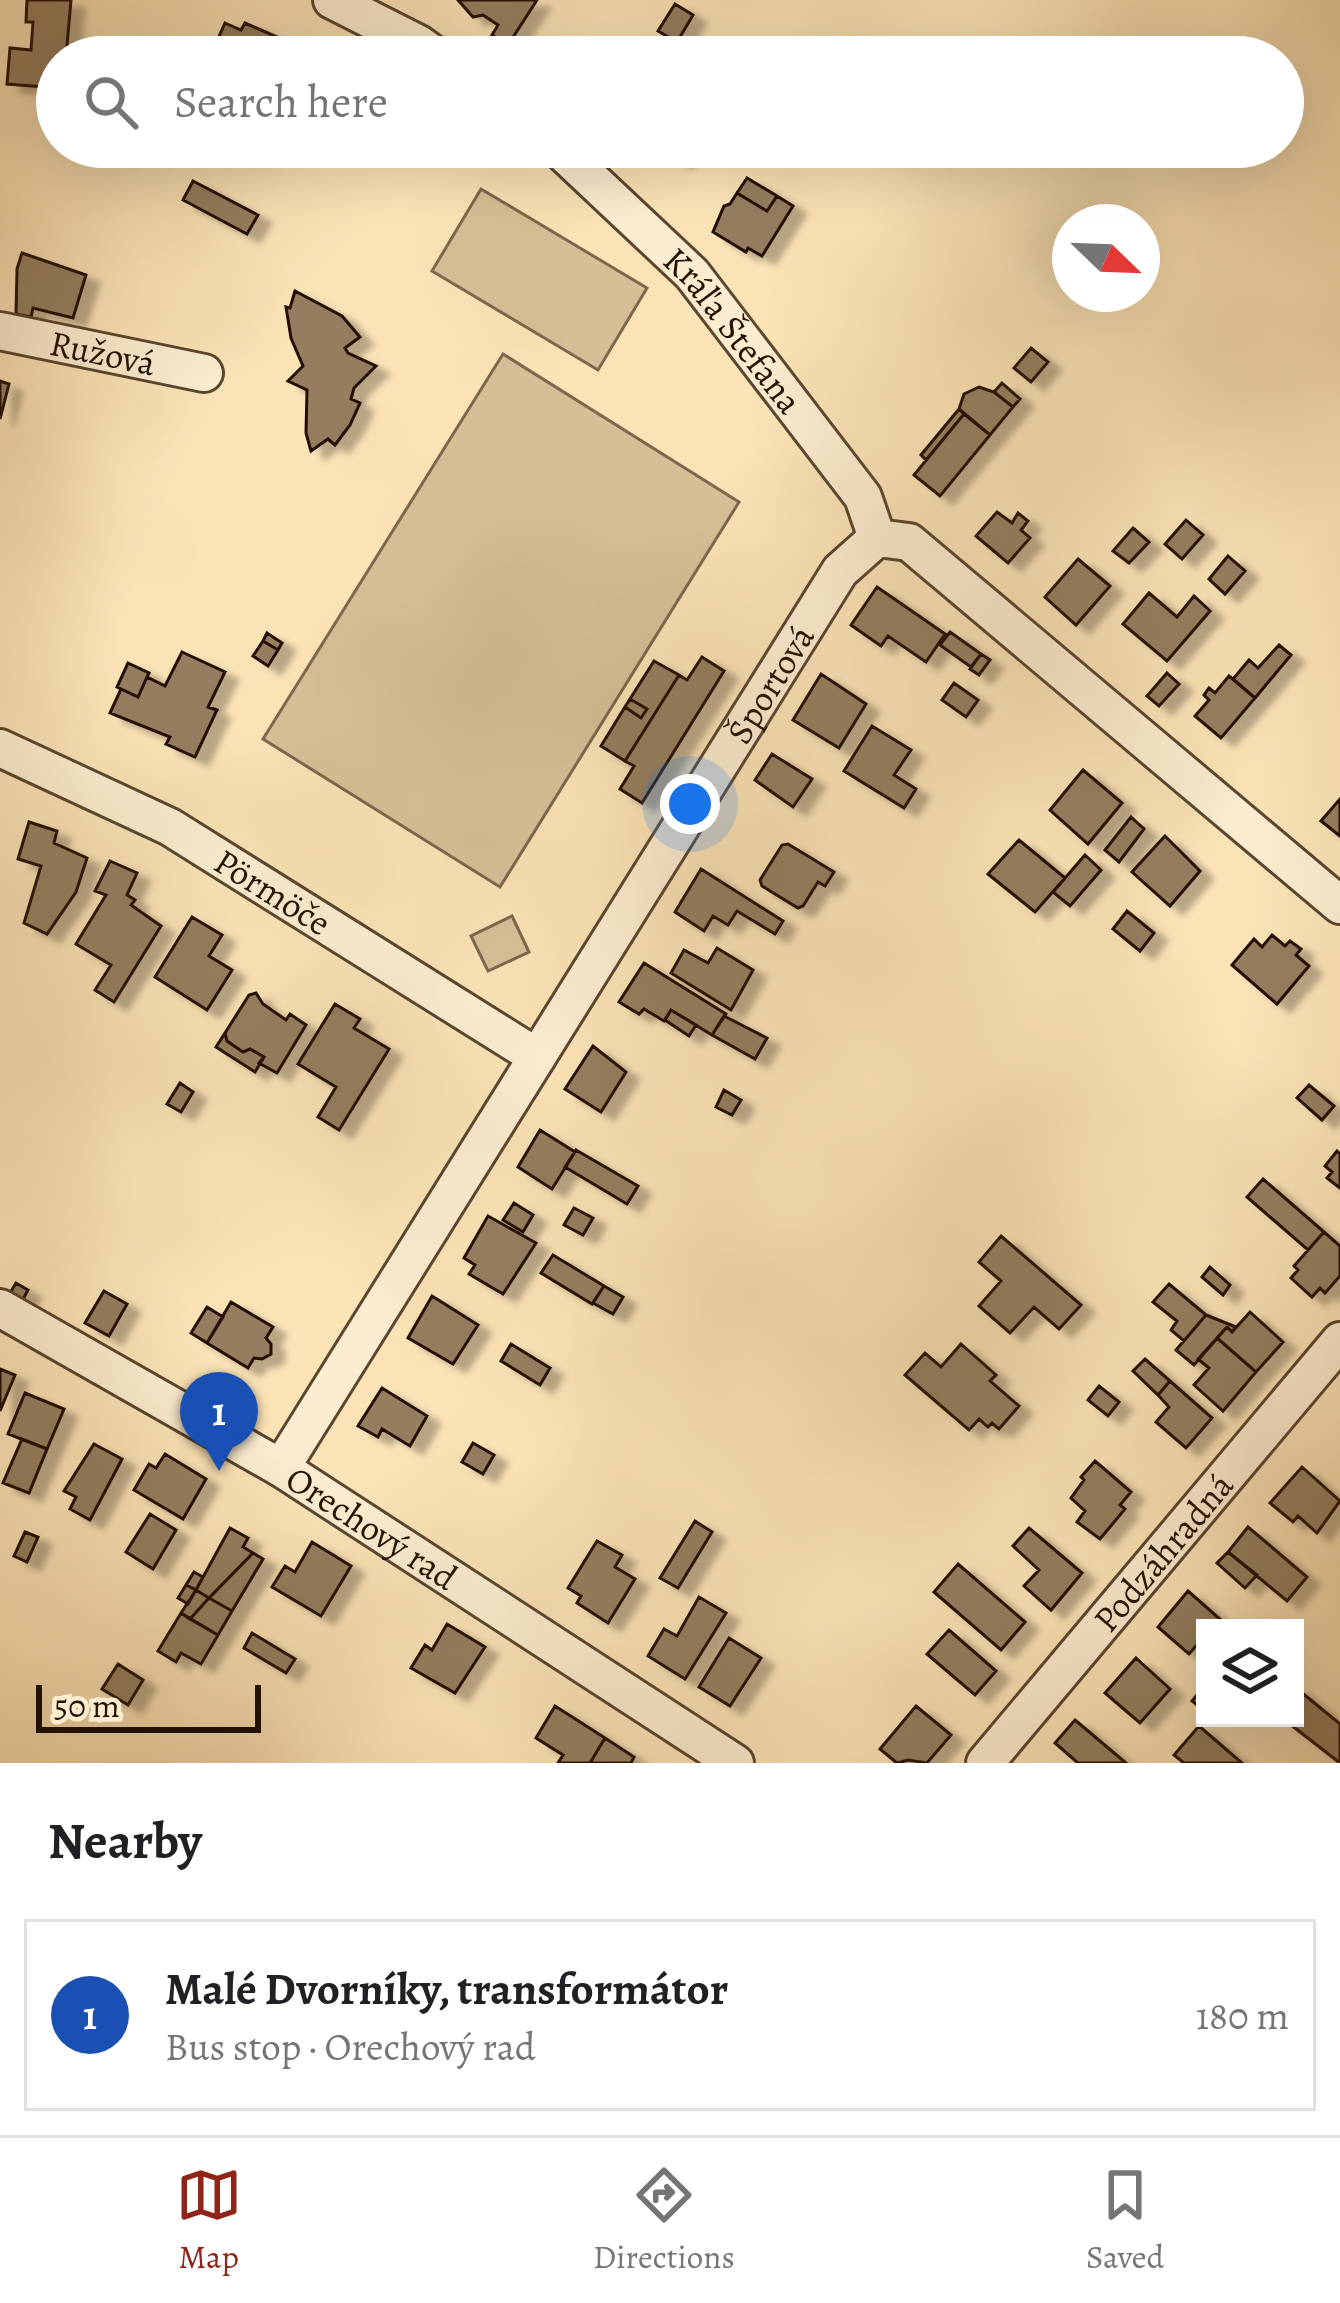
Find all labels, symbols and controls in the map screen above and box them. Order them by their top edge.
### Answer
search box [36,36,1304,168]
icon: search [78,69,144,135]
text: Search here [174,71,388,133]
north arrow [1052,204,1160,312]
street label: Kráľa Štefana [653,236,814,424]
street label: Ružová [46,318,160,387]
street label: Športová [715,615,826,753]
your location [660,774,720,834]
street label: Pörmöče [205,837,340,947]
pin: 1 [180,1372,258,1471]
street label: Orechový rad [277,1454,468,1602]
street label: Podzáhradná [1082,1462,1244,1642]
map controls [1196,1619,1304,1727]
button: layers [1196,1619,1304,1727]
scale bar [36,1679,261,1732]
text: 50 m [54,1683,120,1728]
text: Nearby [48,1806,202,1876]
text: Malé Dvorníky, transformátor [165,1958,728,2020]
text: 1 [83,1989,97,2042]
text: 180 m [1196,1989,1289,2042]
text: Bus stop · Orechový rad [165,2020,536,2073]
tab: Map [176,2162,242,2279]
tab: Directions [593,2162,735,2279]
tab: Saved [1086,2162,1164,2279]

